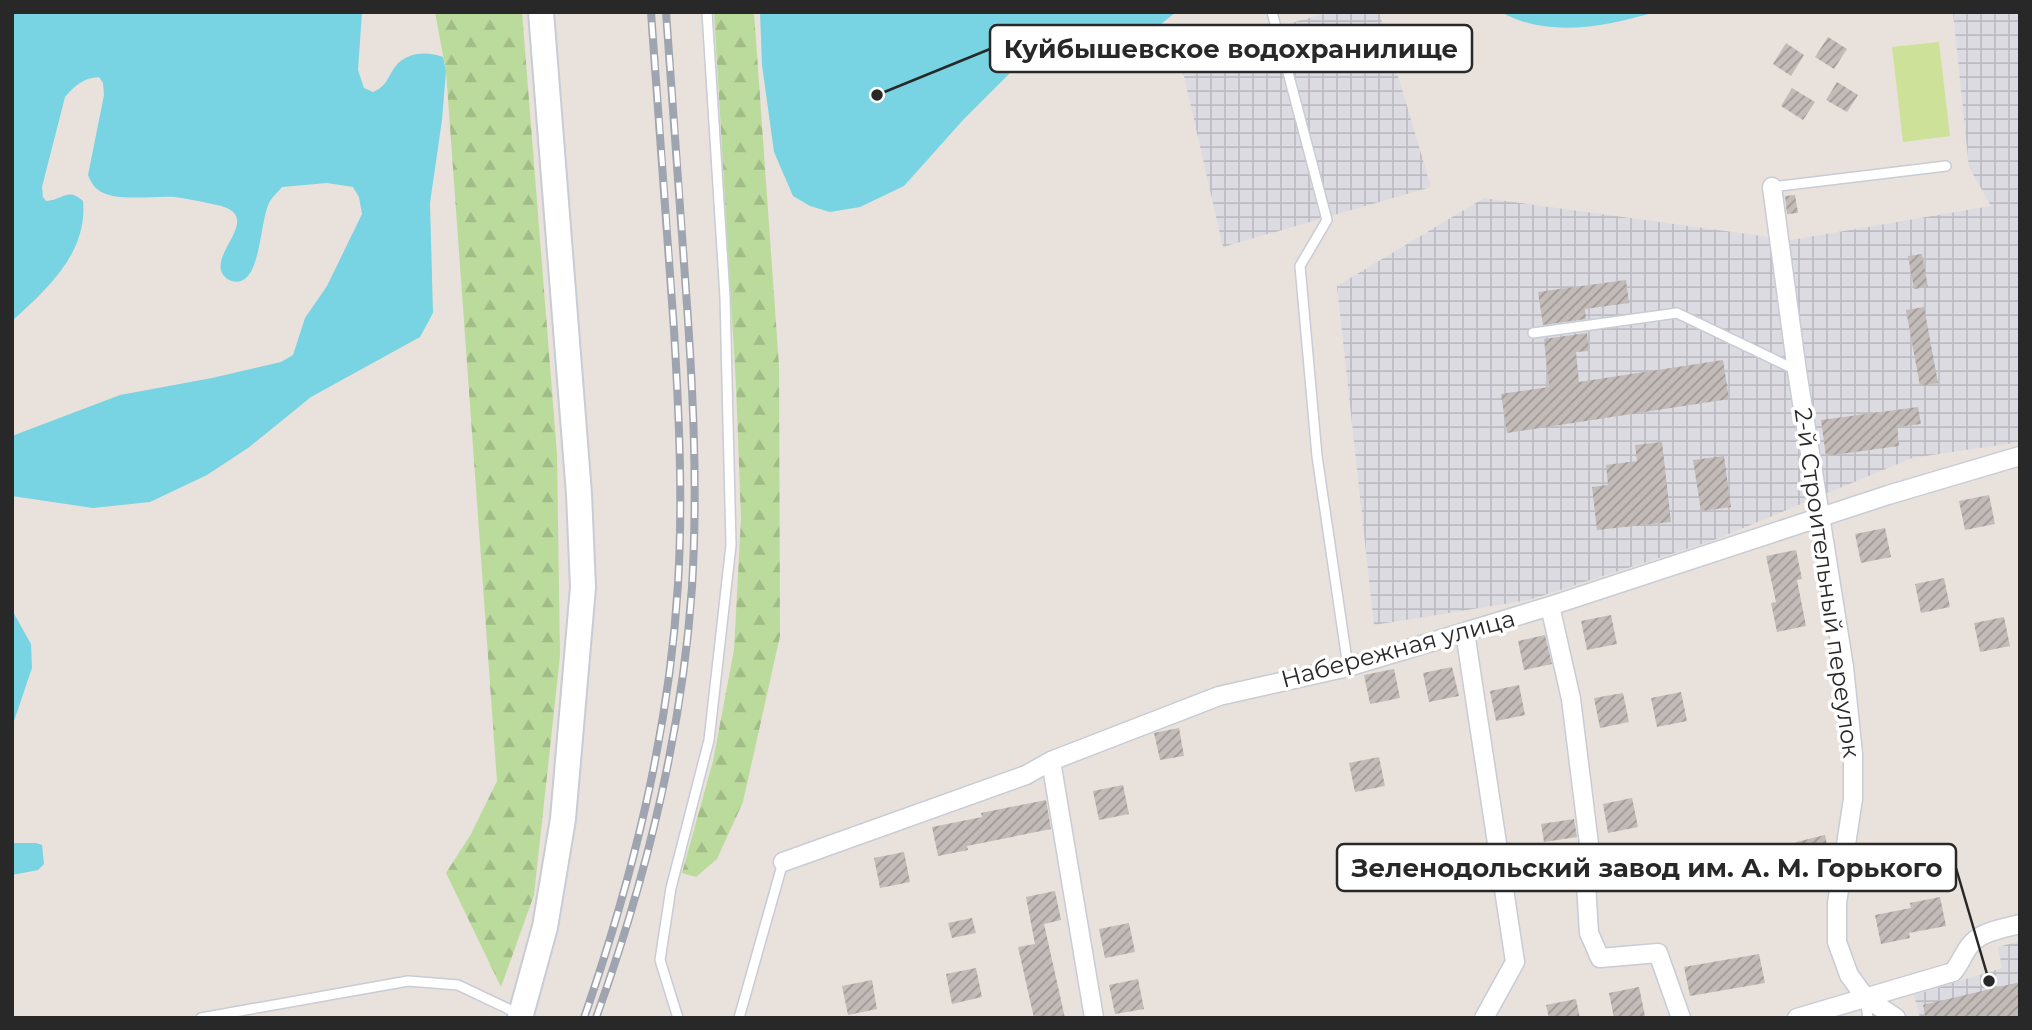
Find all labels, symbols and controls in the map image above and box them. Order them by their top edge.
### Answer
callout: Куйбышевское водохранилище [990,25,1472,72]
text: Куйбышевское водохранилище [1004,33,1458,65]
street label: 2-й Строительный переулок [1789,406,1866,760]
street label: Набережная улица [1278,603,1518,694]
callout: Зеленодольский завод им. А. М. Горького [1337,844,1956,891]
text: Зеленодольский завод им. А. М. Горького [1351,852,1942,884]

